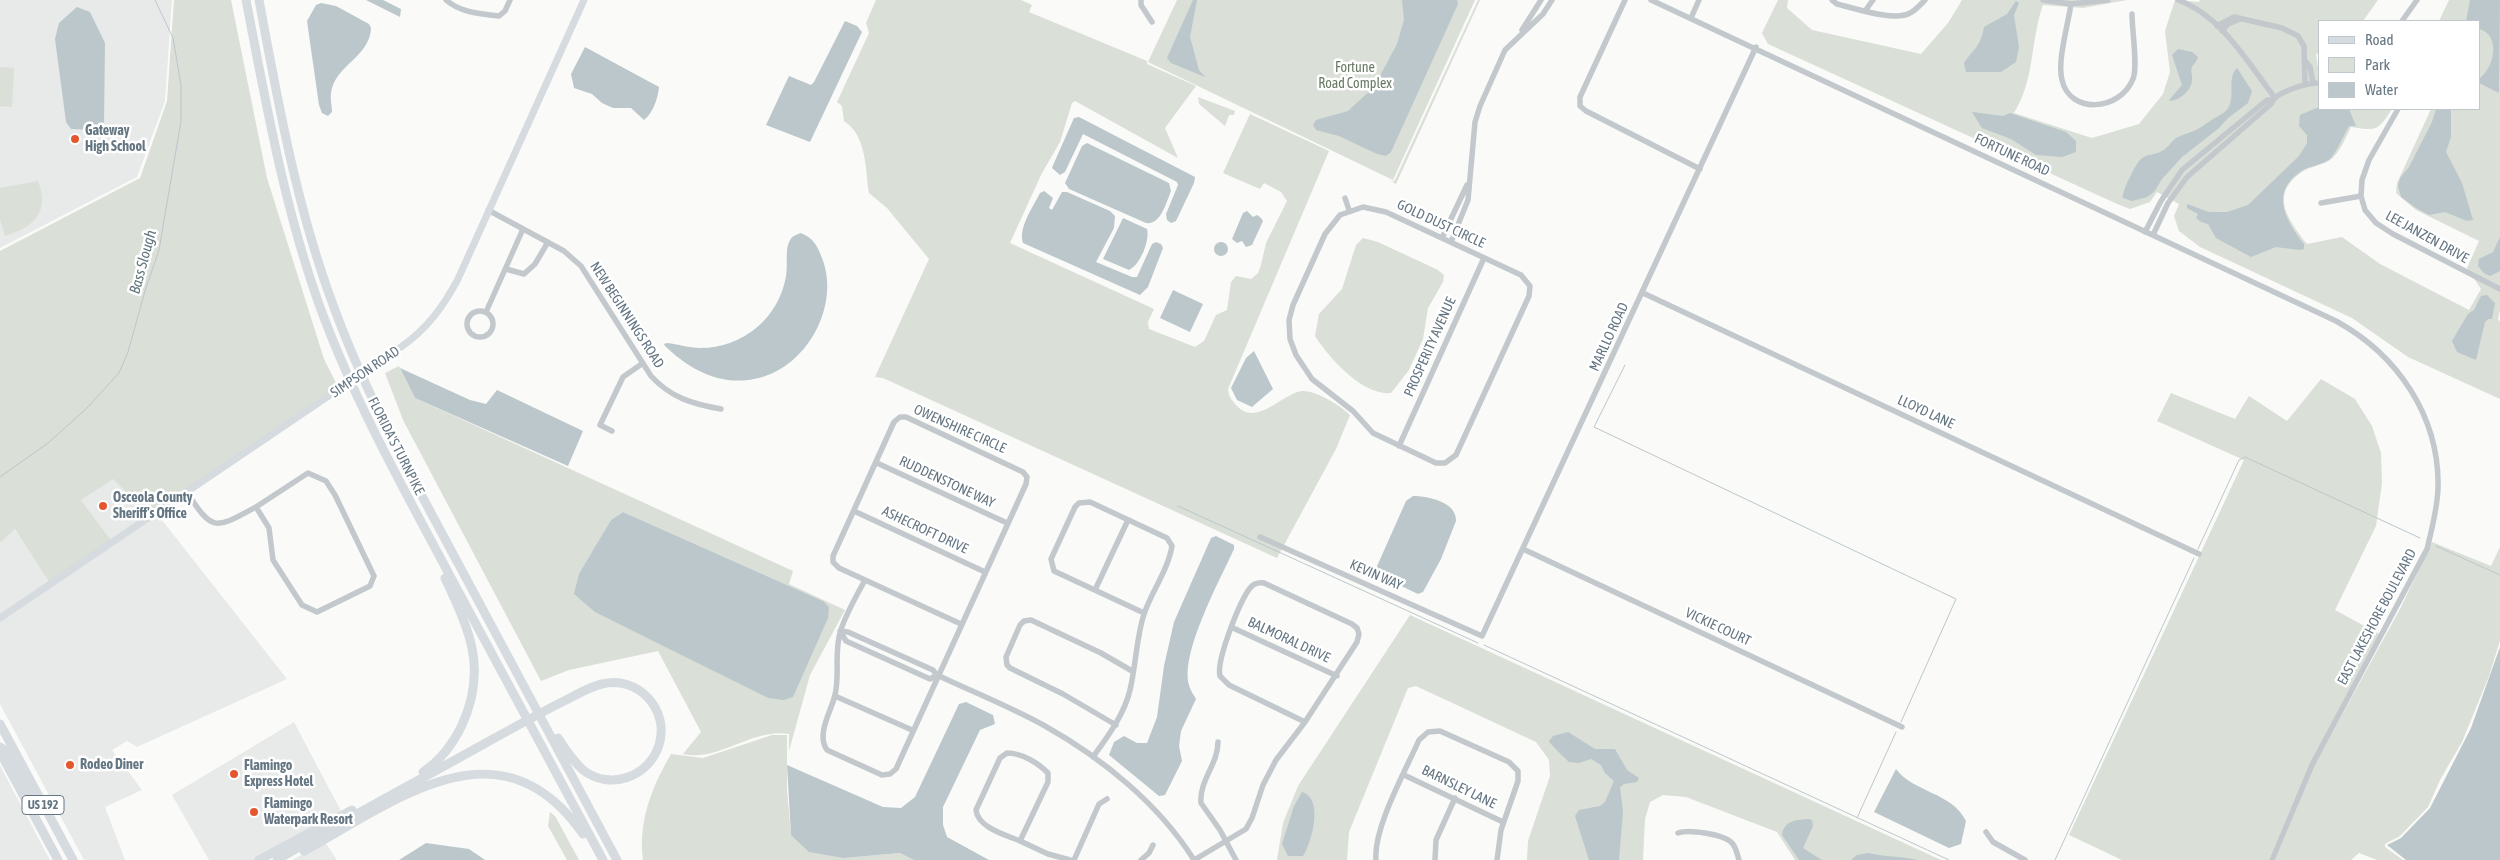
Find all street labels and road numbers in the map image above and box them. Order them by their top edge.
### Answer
street label: FORTUNE ROAD [1972,130,2052,180]
street label: GOLD DUST CIRCLE [1394,196,1488,252]
street label: LEE JANZEN DRIVE [2382,207,2472,267]
street label: NEW BEGINNINGS ROAD [586,259,668,371]
street label: PROSPERITY AVENUE [1400,295,1460,399]
street label: MARLLO ROAD [1586,300,1632,374]
street label: SIMPSON ROAD [327,343,403,401]
street label: LLOYD LANE [1895,392,1957,432]
street label: FLORIDA'S TURNPIKE [364,394,428,498]
street label: OWENSHIRE CIRCLE [911,401,1009,457]
street label: RUDDENSTONE WAY [897,453,997,511]
street label: ASHECROFT DRIVE [879,503,971,557]
street label: EAST LAKESHORE BOULEVARD [2334,546,2420,688]
street label: KEVIN WAY [1347,556,1405,594]
street label: VICKIE COURT [1682,604,1754,650]
street label: BALMORAL DRIVE [1245,614,1333,666]
street label: BARNSLEY LANE [1419,762,1499,812]
road number: US 192 [22,796,64,814]

